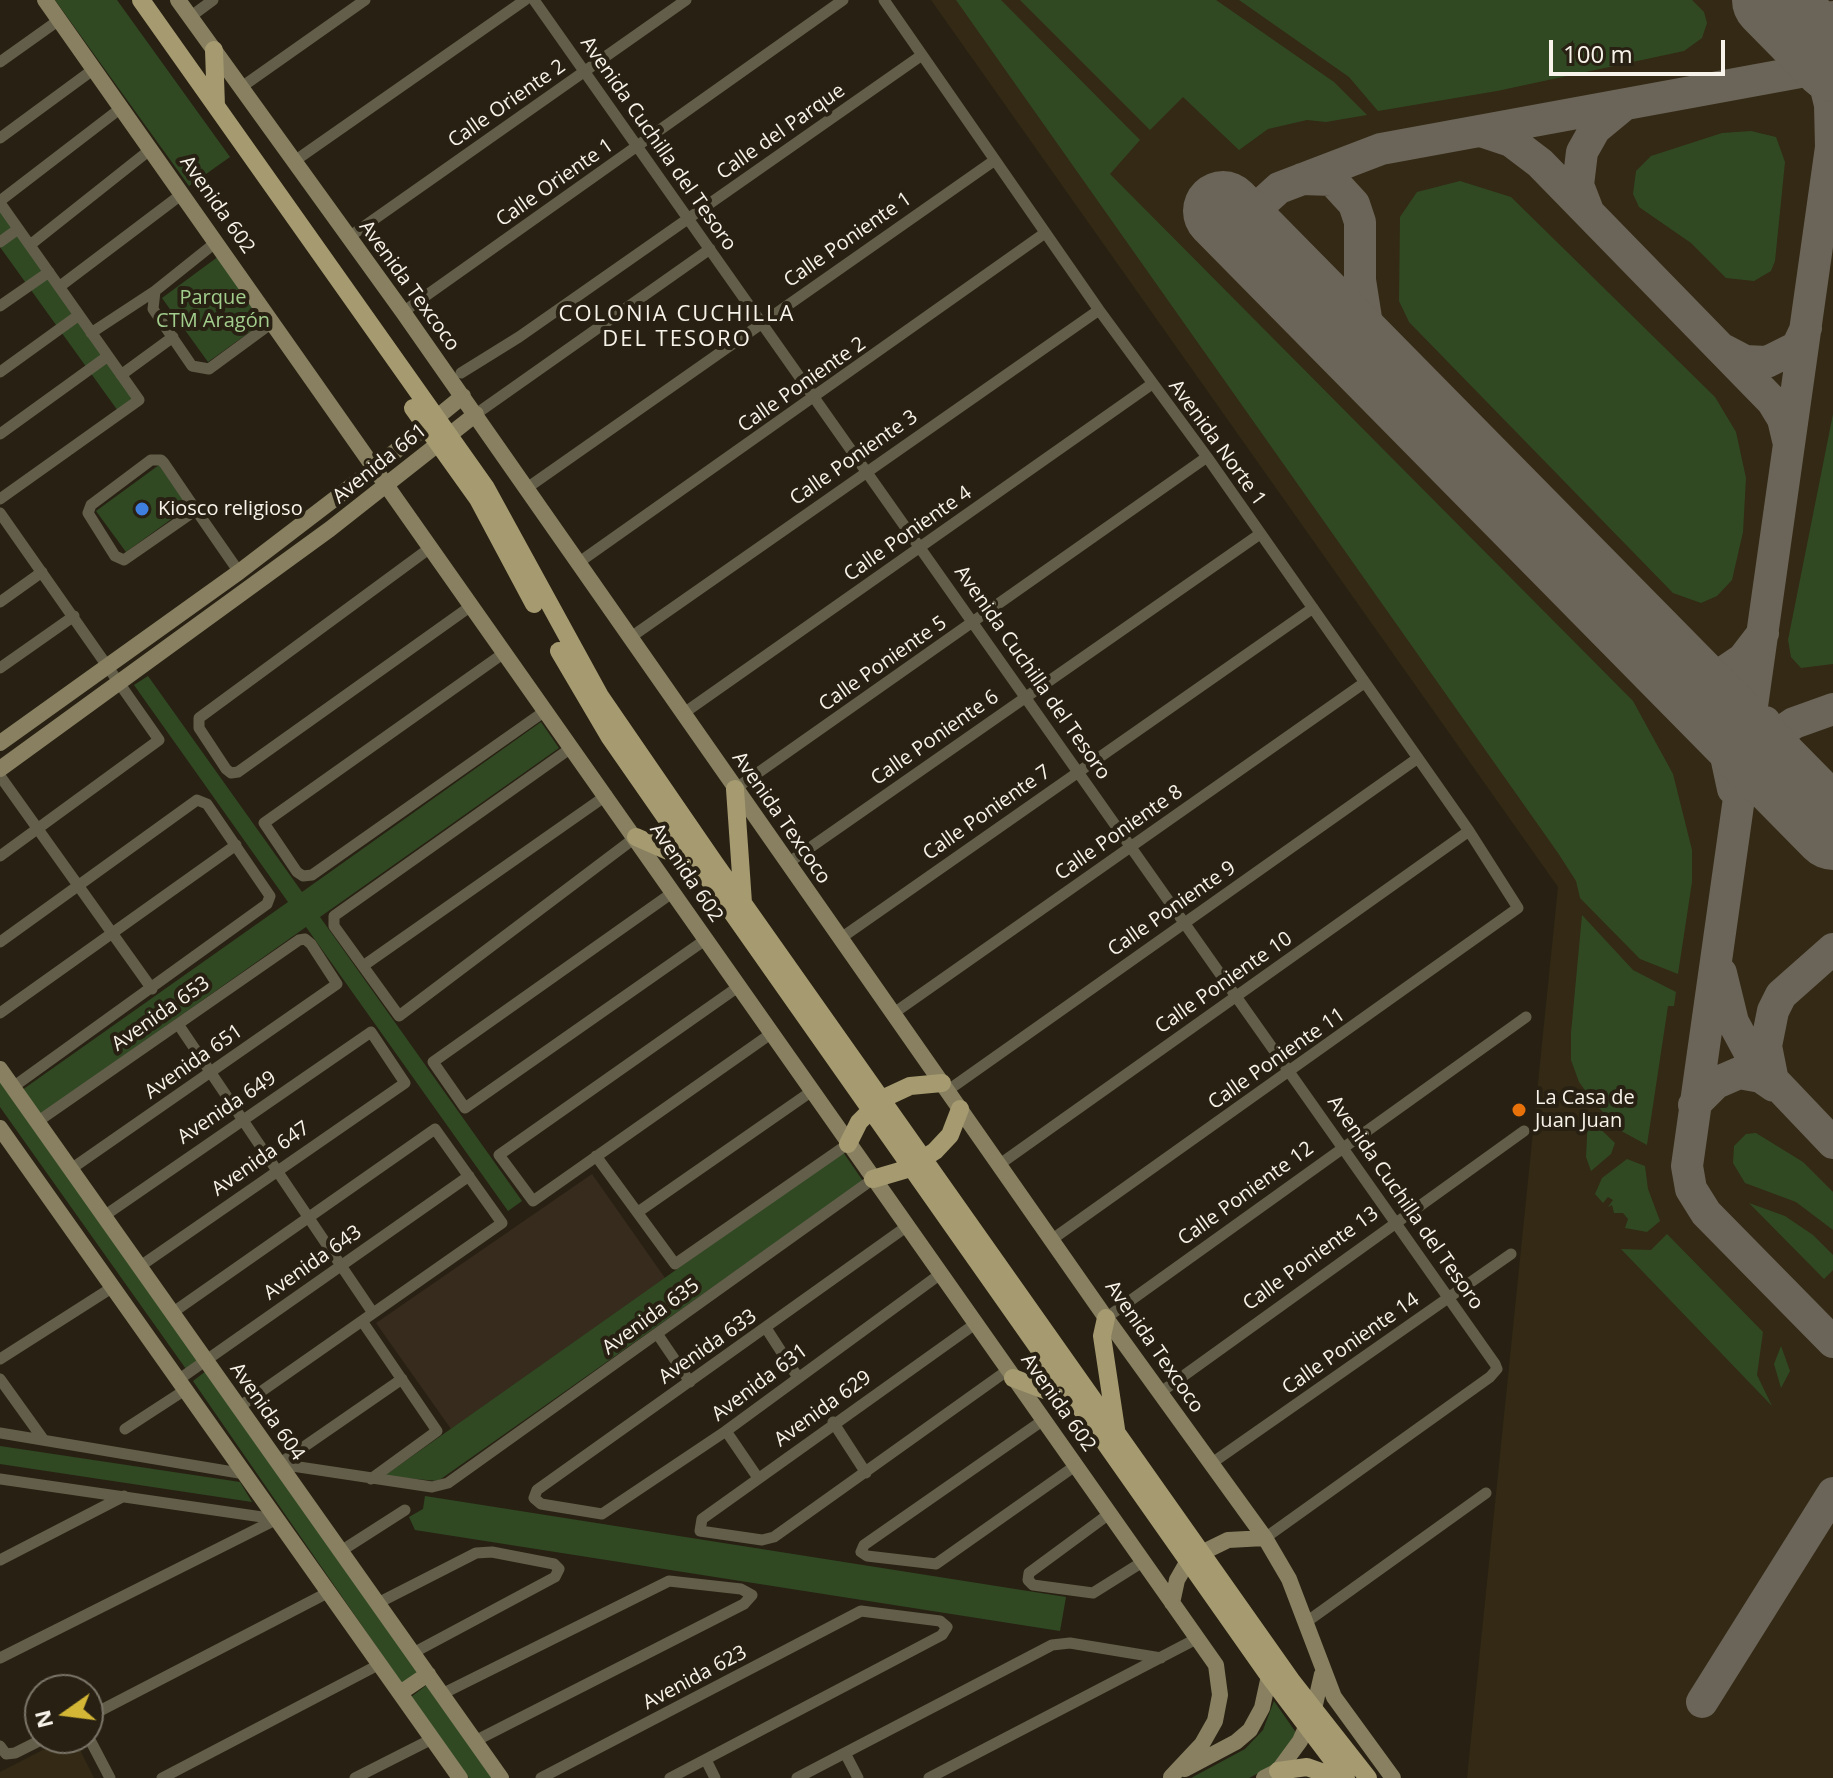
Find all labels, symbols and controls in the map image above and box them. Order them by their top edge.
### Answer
scale bar [1553,24,1729,74]
street label: Avenida Cuchilla del Tesoro [575,32,741,256]
text: 100 m [1563,37,1633,70]
street label: Calle Oriente 2 [444,55,570,153]
street label: Calle del Parque [712,79,850,185]
street label: Calle Oriente 1 [492,134,618,232]
street label: Avenida 602 [174,151,260,259]
street label: Calle Poniente 1 [780,187,916,293]
street label: Avenida Texcoco [354,216,464,356]
park label: Parque CTM Aragón [156,286,270,333]
district label: COLONIA CUCHILLA DEL TESORO [559,302,795,354]
street label: Calle Poniente 2 [734,332,870,438]
street label: Avenida Norte 1 [1163,375,1271,511]
street label: Calle Poniente 3 [786,405,922,511]
street label: Avenida 661 [328,419,432,509]
street label: Calle Poniente 4 [840,481,976,587]
place label: Kiosco religioso [158,497,303,521]
marker: Kiosco religioso [133,500,151,518]
street label: Avenida Cuchilla del Tesoro [949,561,1115,785]
street label: Calle Poniente 5 [815,611,951,717]
street label: Calle Poniente 6 [867,685,1003,791]
street label: Avenida Texcoco [727,747,835,889]
street label: Calle Poniente 7 [919,760,1055,866]
street label: Calle Poniente 8 [1051,780,1187,886]
street label: Avenida 602 [644,819,728,927]
street label: Calle Poniente 9 [1104,856,1240,962]
street label: Calle Poniente 10 [1151,927,1297,1039]
street label: Avenida 653 [107,971,215,1057]
street label: Calle Poniente 11 [1204,1003,1350,1115]
street label: Avenida 651 [140,1019,248,1105]
street label: Avenida 649 [173,1066,281,1150]
place label: La Casa de Juan Juan [1535,1086,1635,1133]
street label: Avenida Cuchilla del Tesoro [1322,1091,1488,1315]
marker: La Casa de Juan Juan [1510,1101,1528,1119]
street label: Avenida 647 [207,1116,315,1202]
street label: Calle Poniente 12 [1174,1137,1318,1251]
street label: Calle Poniente 13 [1239,1202,1383,1316]
street label: Avenida 643 [259,1220,367,1306]
street label: Avenida 635 [598,1274,704,1360]
street label: Avenida Texcoco [1100,1276,1208,1418]
street label: Calle Poniente 14 [1278,1288,1424,1400]
street label: Avenida 633 [654,1304,762,1390]
street label: Avenida 631 [707,1339,813,1427]
street label: Avenida 602 [1015,1349,1101,1457]
street label: Avenida 604 [224,1358,310,1466]
street label: Avenida 629 [770,1366,876,1452]
street label: Avenida 623 [639,1641,751,1715]
north arrow [24,1674,104,1754]
text: N [26,1707,59,1732]

